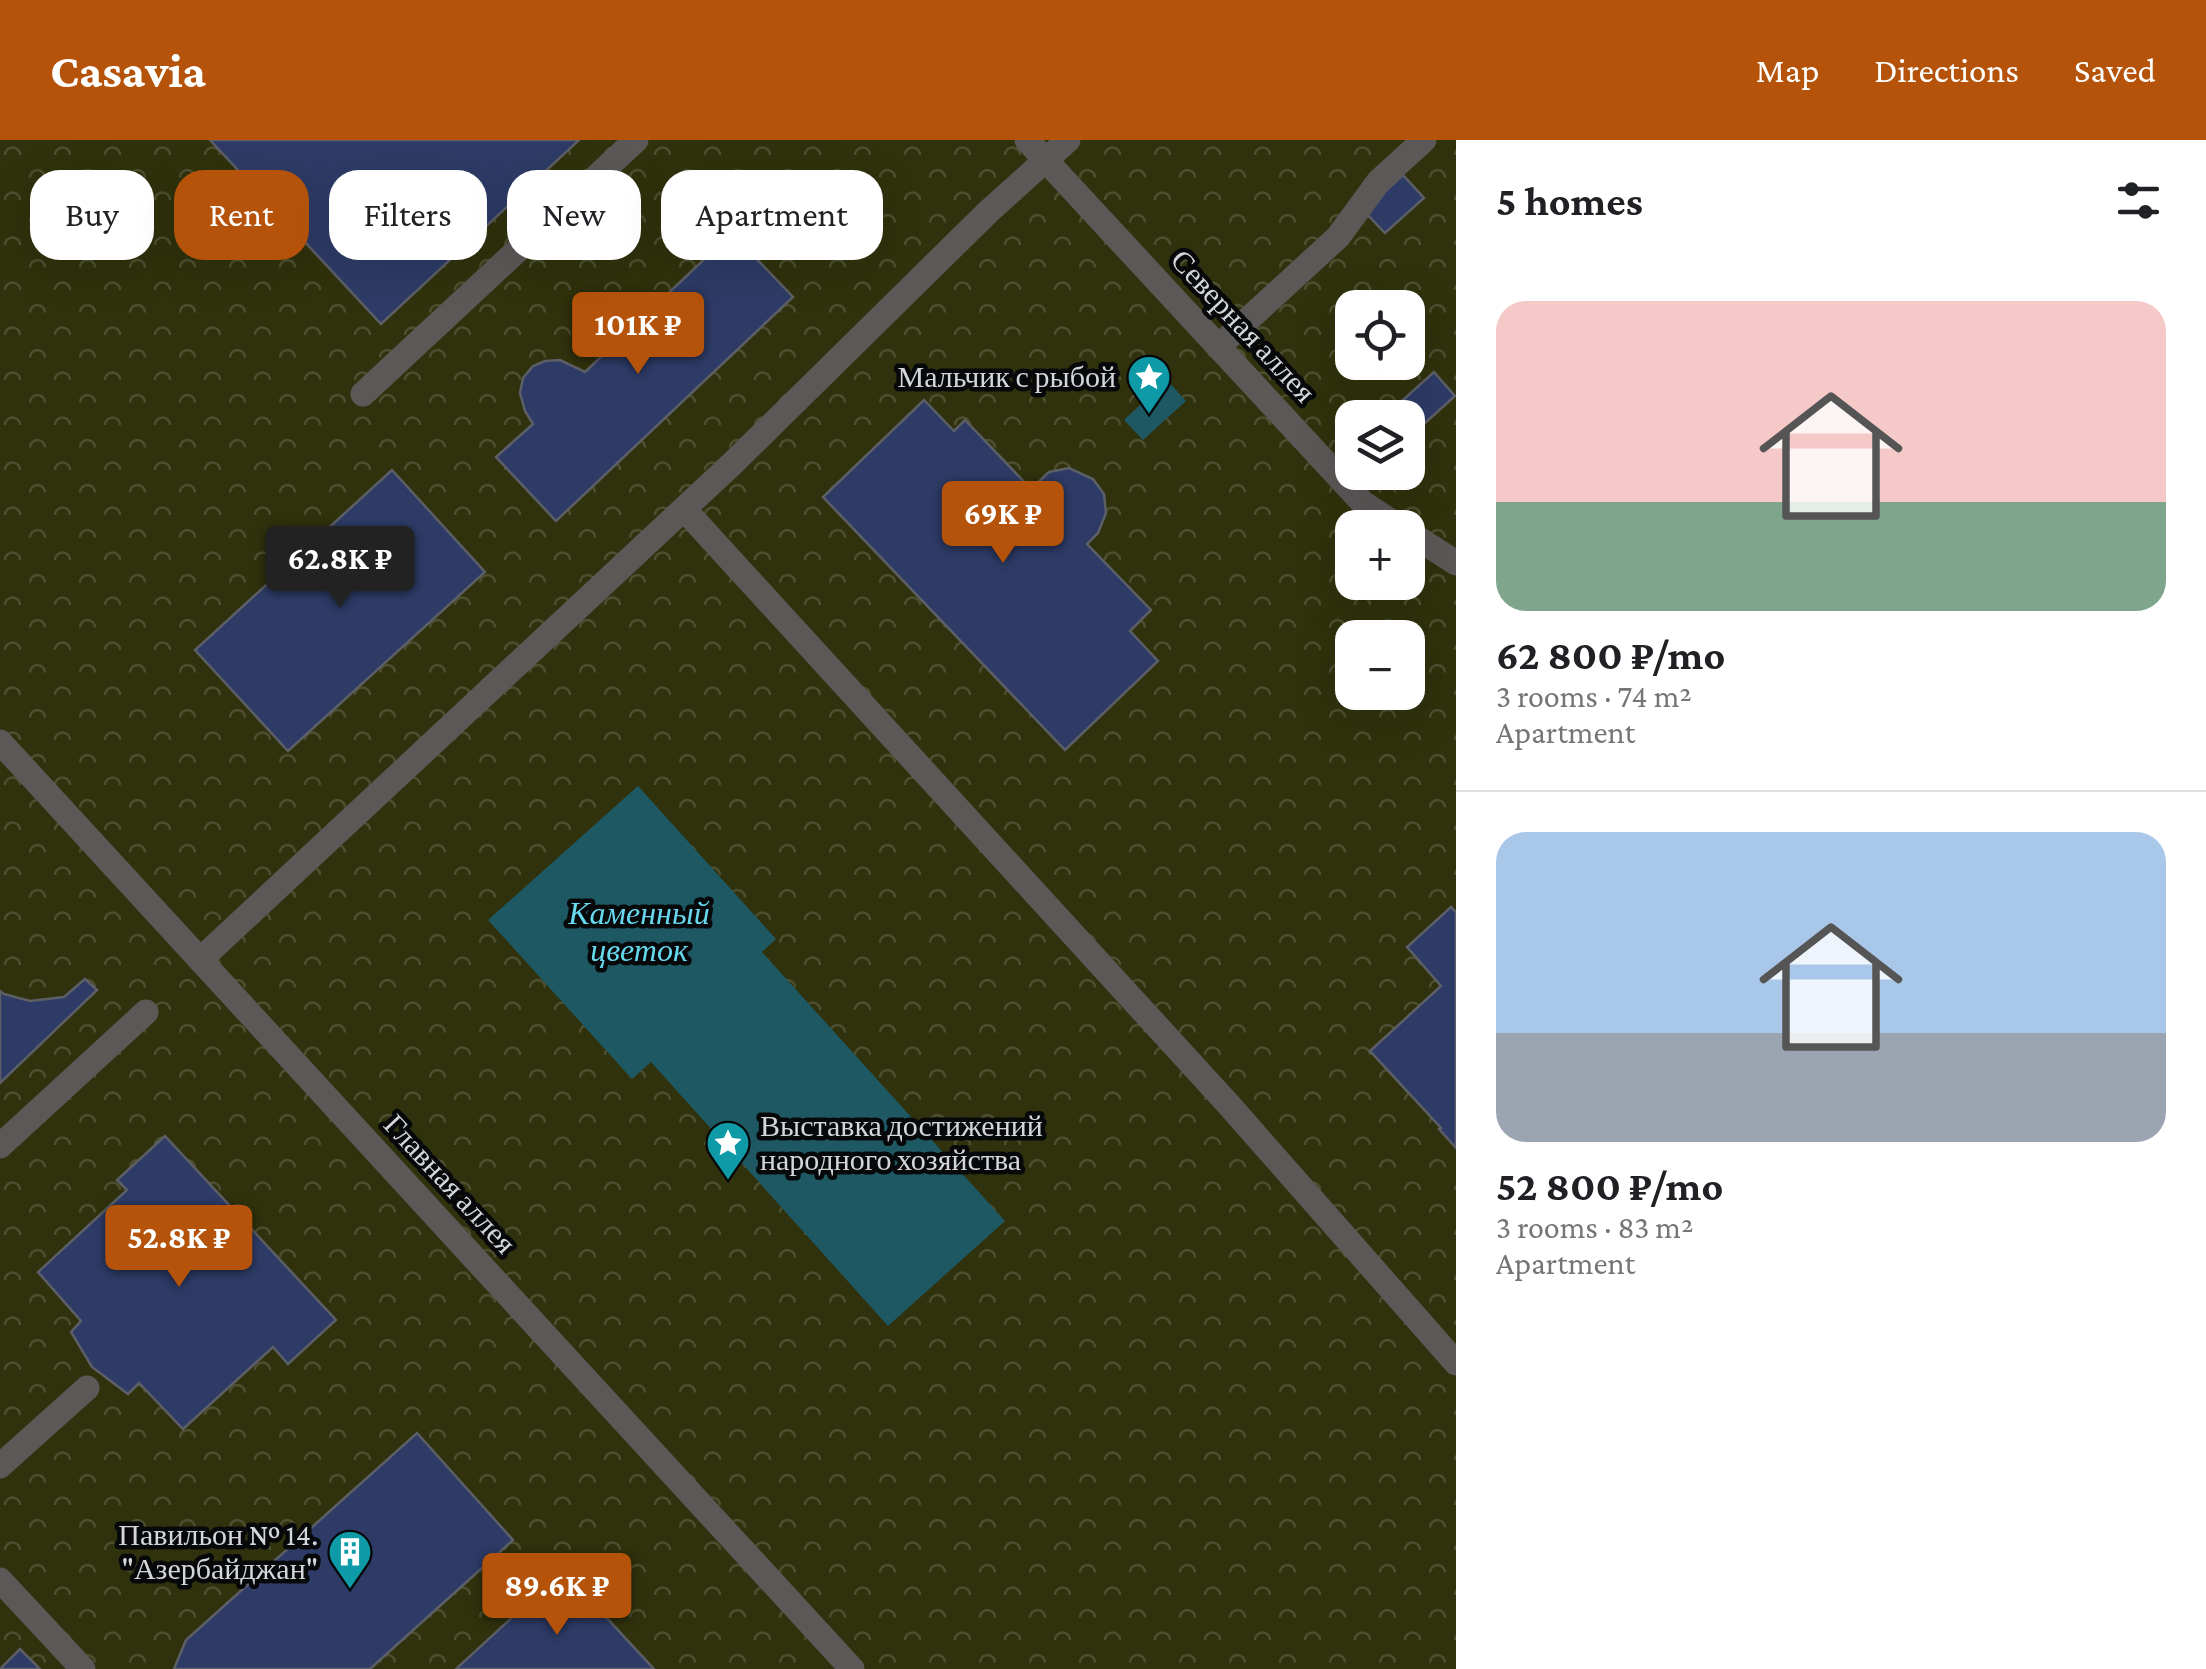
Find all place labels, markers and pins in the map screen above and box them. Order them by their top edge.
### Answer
pin: 101K ₽ [557,292,719,377]
place icon: Мальчик с рыбой [1126,354,1172,415]
place label: Мальчик с рыбой [898,360,1116,393]
pin: 69K ₽ [933,481,1073,566]
pin: 62.8K ₽ [248,526,432,611]
place label: Выставка достижений народного хозяйства [760,1109,1043,1176]
place icon: Выставка достижений народного хозяйства [705,1120,751,1181]
pin: 52.8K ₽ [87,1205,271,1290]
place label: Павильон № 14. "Азербайджан" [118,1518,318,1585]
building icon: Павильон № 14. "Азербайджан" [327,1529,373,1590]
pin: 89.6K ₽ [465,1553,649,1638]

